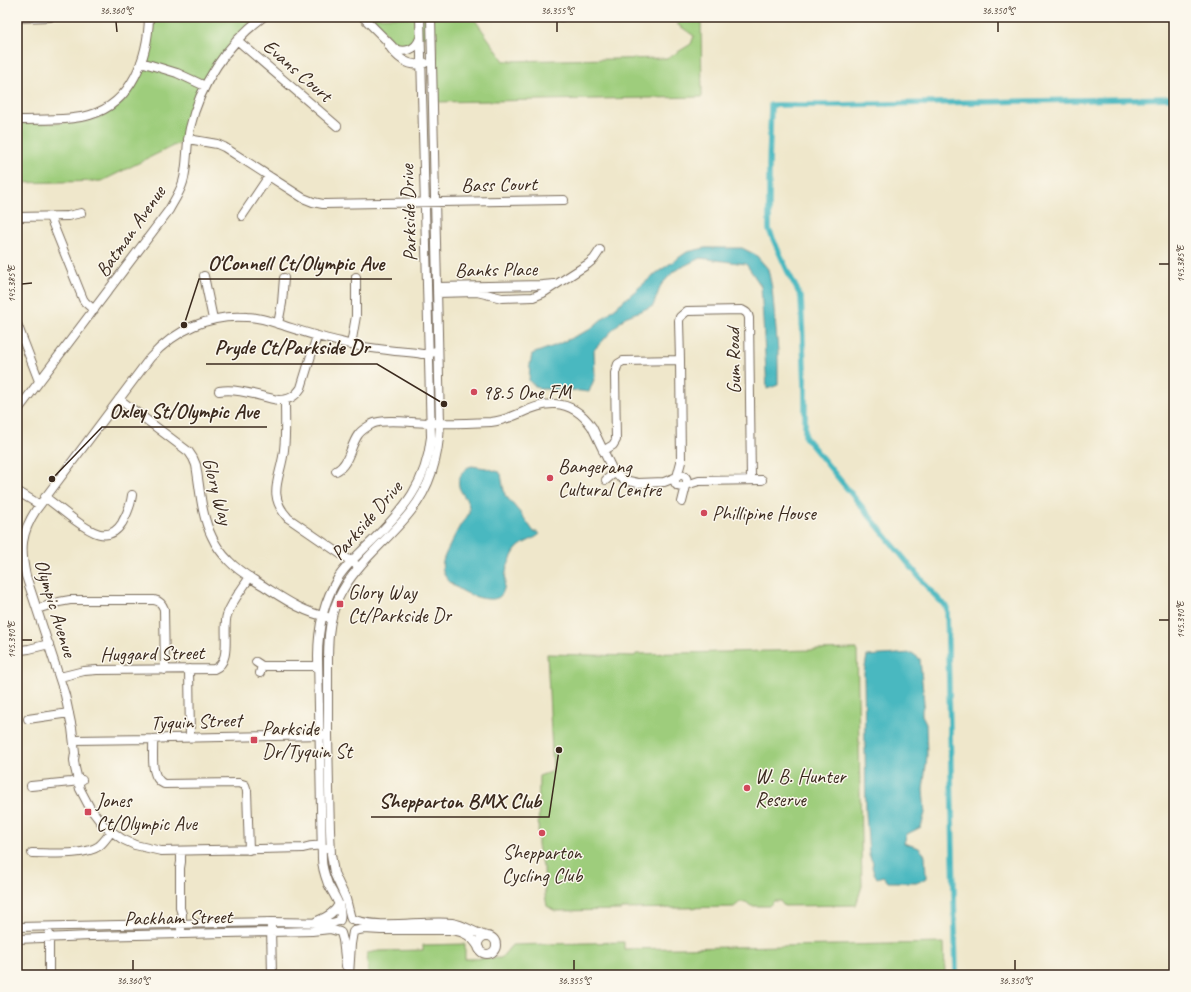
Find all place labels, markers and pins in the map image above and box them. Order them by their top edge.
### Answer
callout: O'Connell Ct/Olympic Ave [199,246,392,279]
callout: Pryde Ct/Parkside Dr [206,331,377,364]
place label: 98.5 One FM [482,380,573,405]
marker: 98.5 One FM [469,387,479,397]
callout: Oxley St/Olympic Ave [102,394,267,427]
place label: Bangerang Cultural Centre [558,454,663,502]
marker: Bangerang Cultural Centre [545,473,555,483]
place label: Phillipine House [712,501,817,526]
marker: Phillipine House [699,508,709,518]
place label: Glory Way Ct/Parkside Dr [348,580,453,628]
marker: Glory Way Ct/Parkside Dr [335,599,345,609]
place label: Parkside Dr/Tyquin St [262,716,354,764]
marker: Parkside Dr/Tyquin St [249,735,259,745]
place label: W. B. Hunter Reserve [755,764,847,812]
marker: W. B. Hunter Reserve [742,783,752,793]
callout: Shepparton BMX Club [371,784,549,817]
place label: Jones Ct/Olympic Ave [95,788,198,836]
marker: Jones Ct/Olympic Ave [83,807,93,817]
marker: Shepparton Cycling Club [537,828,547,838]
place label: Shepparton Cycling Club [502,840,583,888]

